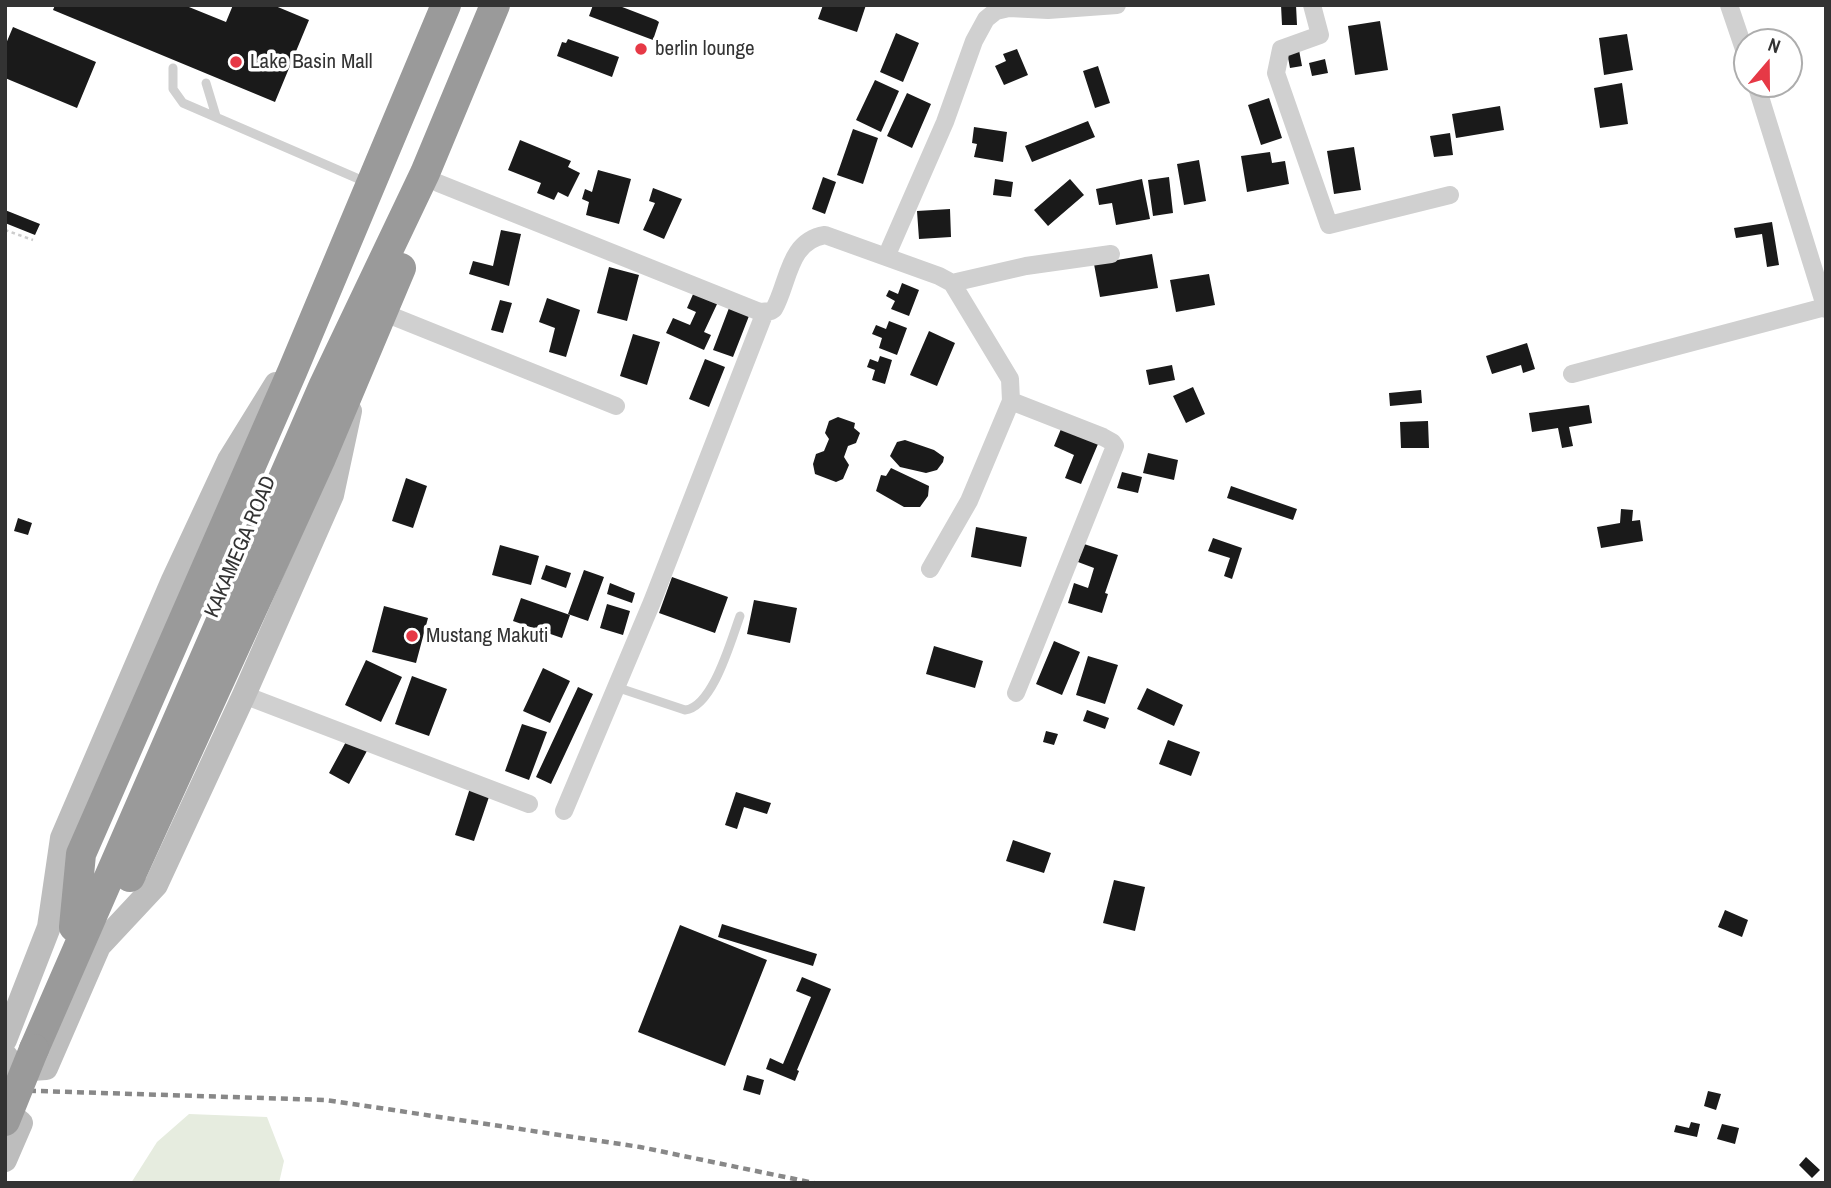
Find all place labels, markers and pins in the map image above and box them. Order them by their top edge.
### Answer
place label: berlin lounge [655,36,755,62]
marker: berlin lounge [633,41,649,57]
place label: Lake Basin Mall [250,49,373,75]
marker: Lake Basin Mall [228,54,244,70]
place label: Mustang Makuti [426,623,549,649]
marker: Mustang Makuti [404,628,420,644]

